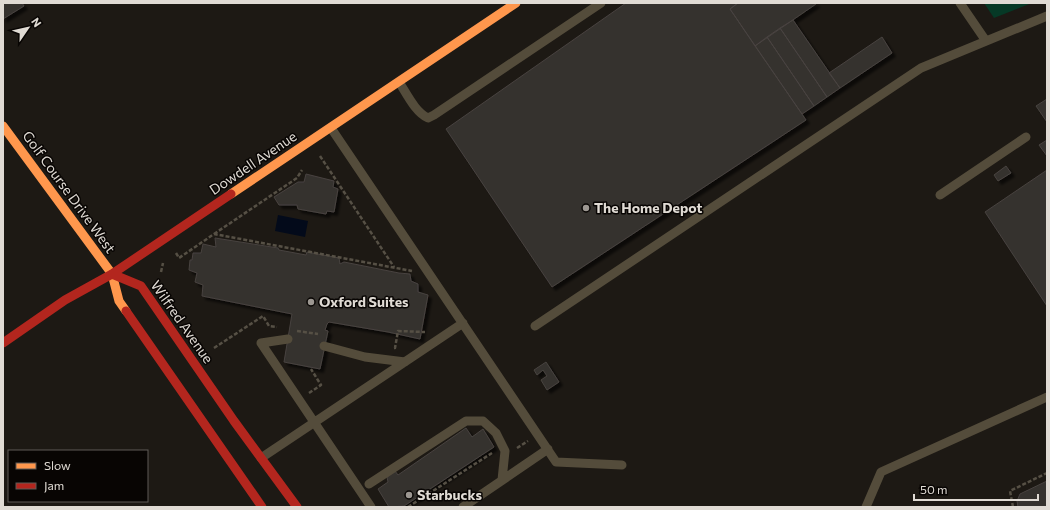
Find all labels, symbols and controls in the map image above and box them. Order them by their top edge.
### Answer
north arrow [8,8,48,48]
text: N [29,15,44,29]
street label: Golf Course Drive West [19,127,120,256]
street label: Dowdell Avenue [206,127,300,198]
place label: The Home Depot [594,199,703,216]
marker: The Home Depot [581,203,591,213]
street label: Wilfred Avenue [148,277,217,366]
place label: Oxford Suites [319,293,409,310]
marker: Oxford Suites [306,297,316,307]
legend [8,450,148,502]
text: Slow [44,458,71,472]
scale bar [914,476,1038,502]
text: Jam [44,478,64,493]
text: 50 m [920,482,948,496]
place label: Starbucks [417,486,482,503]
marker: Starbucks [404,490,414,500]

